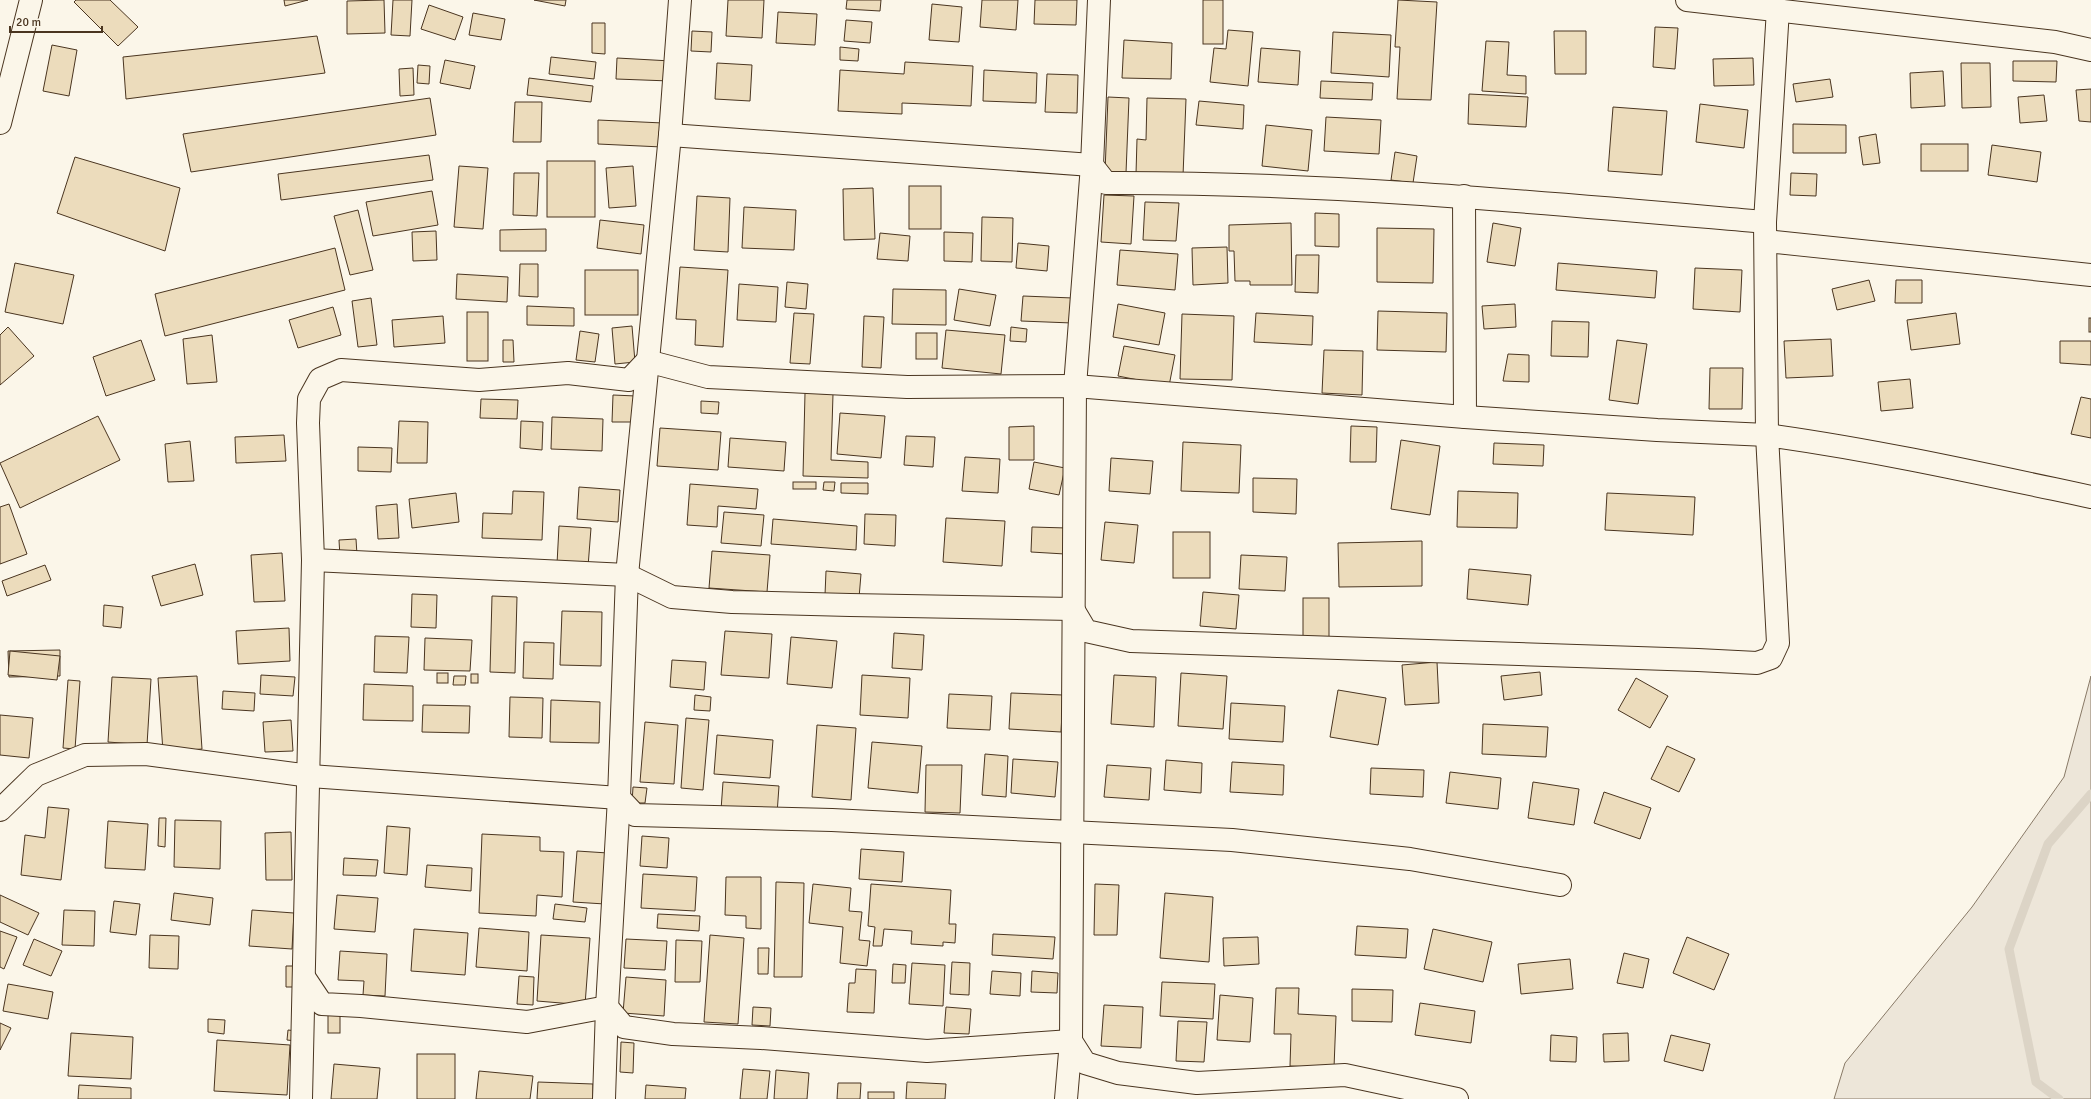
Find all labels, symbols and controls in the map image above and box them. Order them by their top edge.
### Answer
scale bar [10,8,102,34]
text: 20 m [16,15,41,30]

